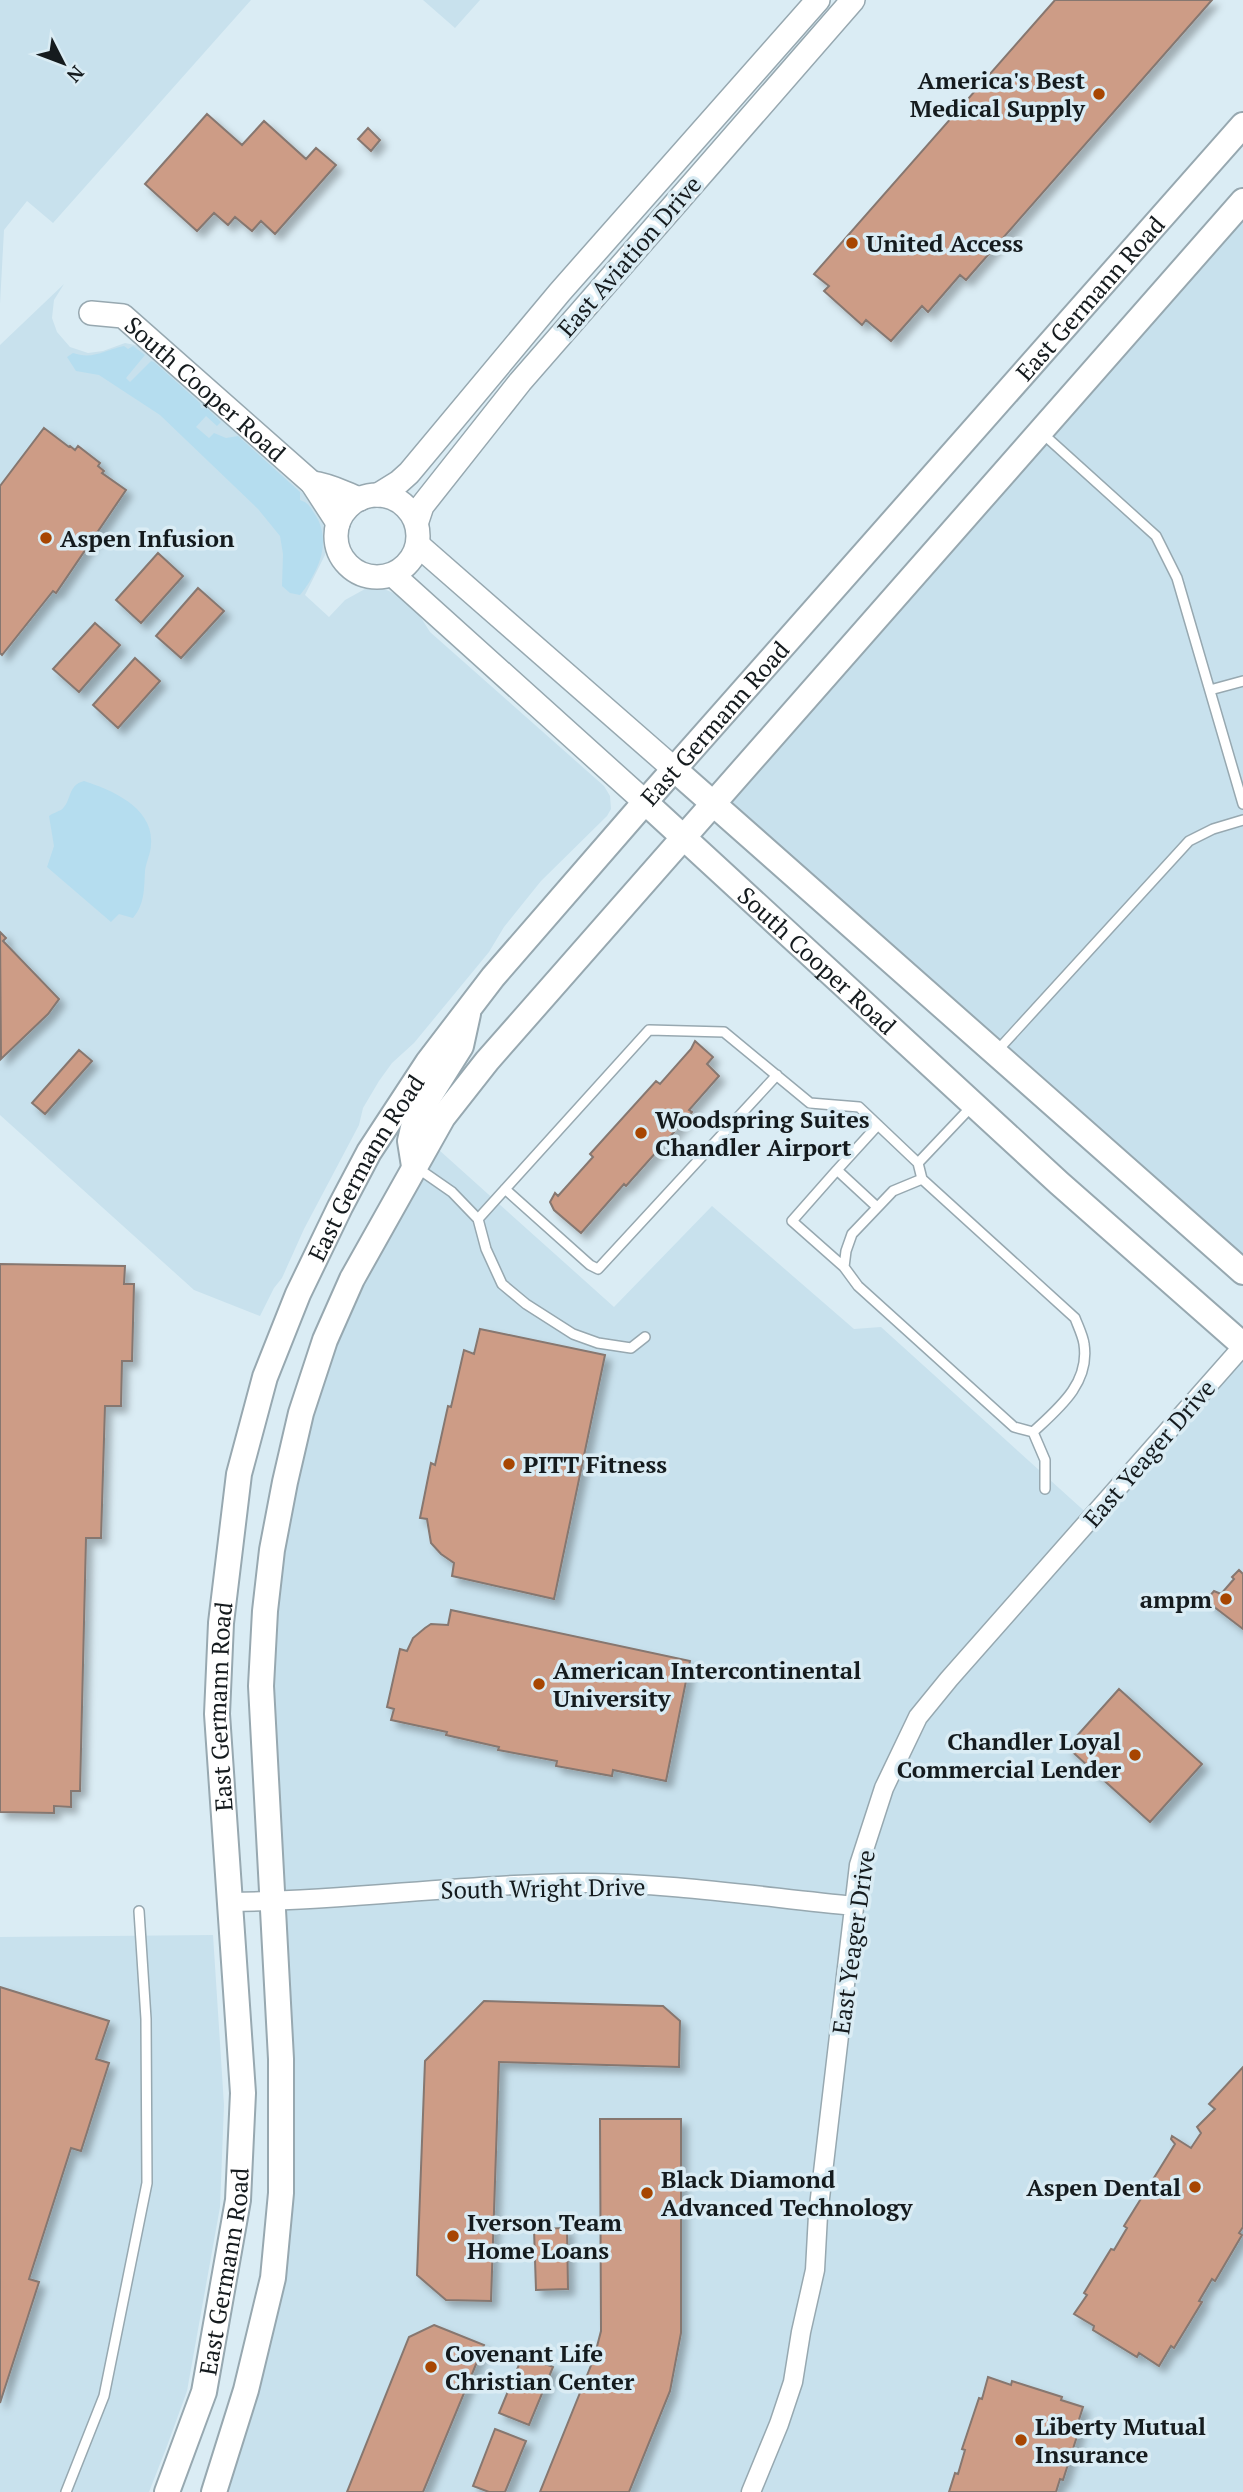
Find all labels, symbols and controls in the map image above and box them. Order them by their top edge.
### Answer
north arrow [28,28,98,98]
text: N [61,61,90,89]
place label: America's Best Medical Supply [910,64,1086,124]
marker: America's Best Medical Supply [1091,86,1107,102]
street label: East Aviation Drive [550,169,708,343]
street label: East Germann Road [1009,209,1172,387]
place label: United Access [866,227,1024,259]
marker: United Access [844,235,860,251]
street label: South Cooper Road [118,309,293,468]
place label: Aspen Infusion [60,522,235,554]
marker: Aspen Infusion [38,530,54,546]
street label: East Germann Road [633,634,796,812]
street label: South Cooper Road [731,879,903,1041]
street label: East Germann Road [300,1068,432,1266]
place label: Woodspring Suites Chandler Airport [655,1103,870,1163]
marker: Woodspring Suites Chandler Airport [633,1125,649,1141]
street label: East Yeager Drive [1076,1372,1222,1534]
place label: PITT Fitness [523,1448,667,1480]
marker: PITT Fitness [501,1456,517,1472]
place label: ampm [1140,1583,1212,1615]
marker: ampm [1218,1591,1234,1607]
street label: East Germann Road [201,1600,240,1812]
place label: American Intercontinental University [553,1654,861,1714]
marker: American Intercontinental University [531,1676,547,1692]
place label: Chandler Loyal Commercial Lender [897,1725,1122,1785]
marker: Chandler Loyal Commercial Lender [1127,1747,1143,1763]
street label: East Yeager Drive [824,1848,882,2036]
street label: South Wright Drive [440,1870,646,1906]
place label: Black Diamond Advanced Technology [661,2163,914,2223]
street label: East Germann Road [191,2167,255,2378]
place label: Aspen Dental [1026,2171,1181,2203]
marker: Aspen Dental [1187,2179,1203,2195]
marker: Black Diamond Advanced Technology [639,2185,655,2201]
place label: Iverson Team Home Loans [467,2206,622,2266]
marker: Iverson Team Home Loans [445,2228,461,2244]
place label: Covenant Life Christian Center [445,2337,635,2397]
marker: Covenant Life Christian Center [423,2359,439,2375]
place label: Liberty Mutual Insurance [1035,2410,1206,2470]
marker: Liberty Mutual Insurance [1013,2432,1029,2448]

